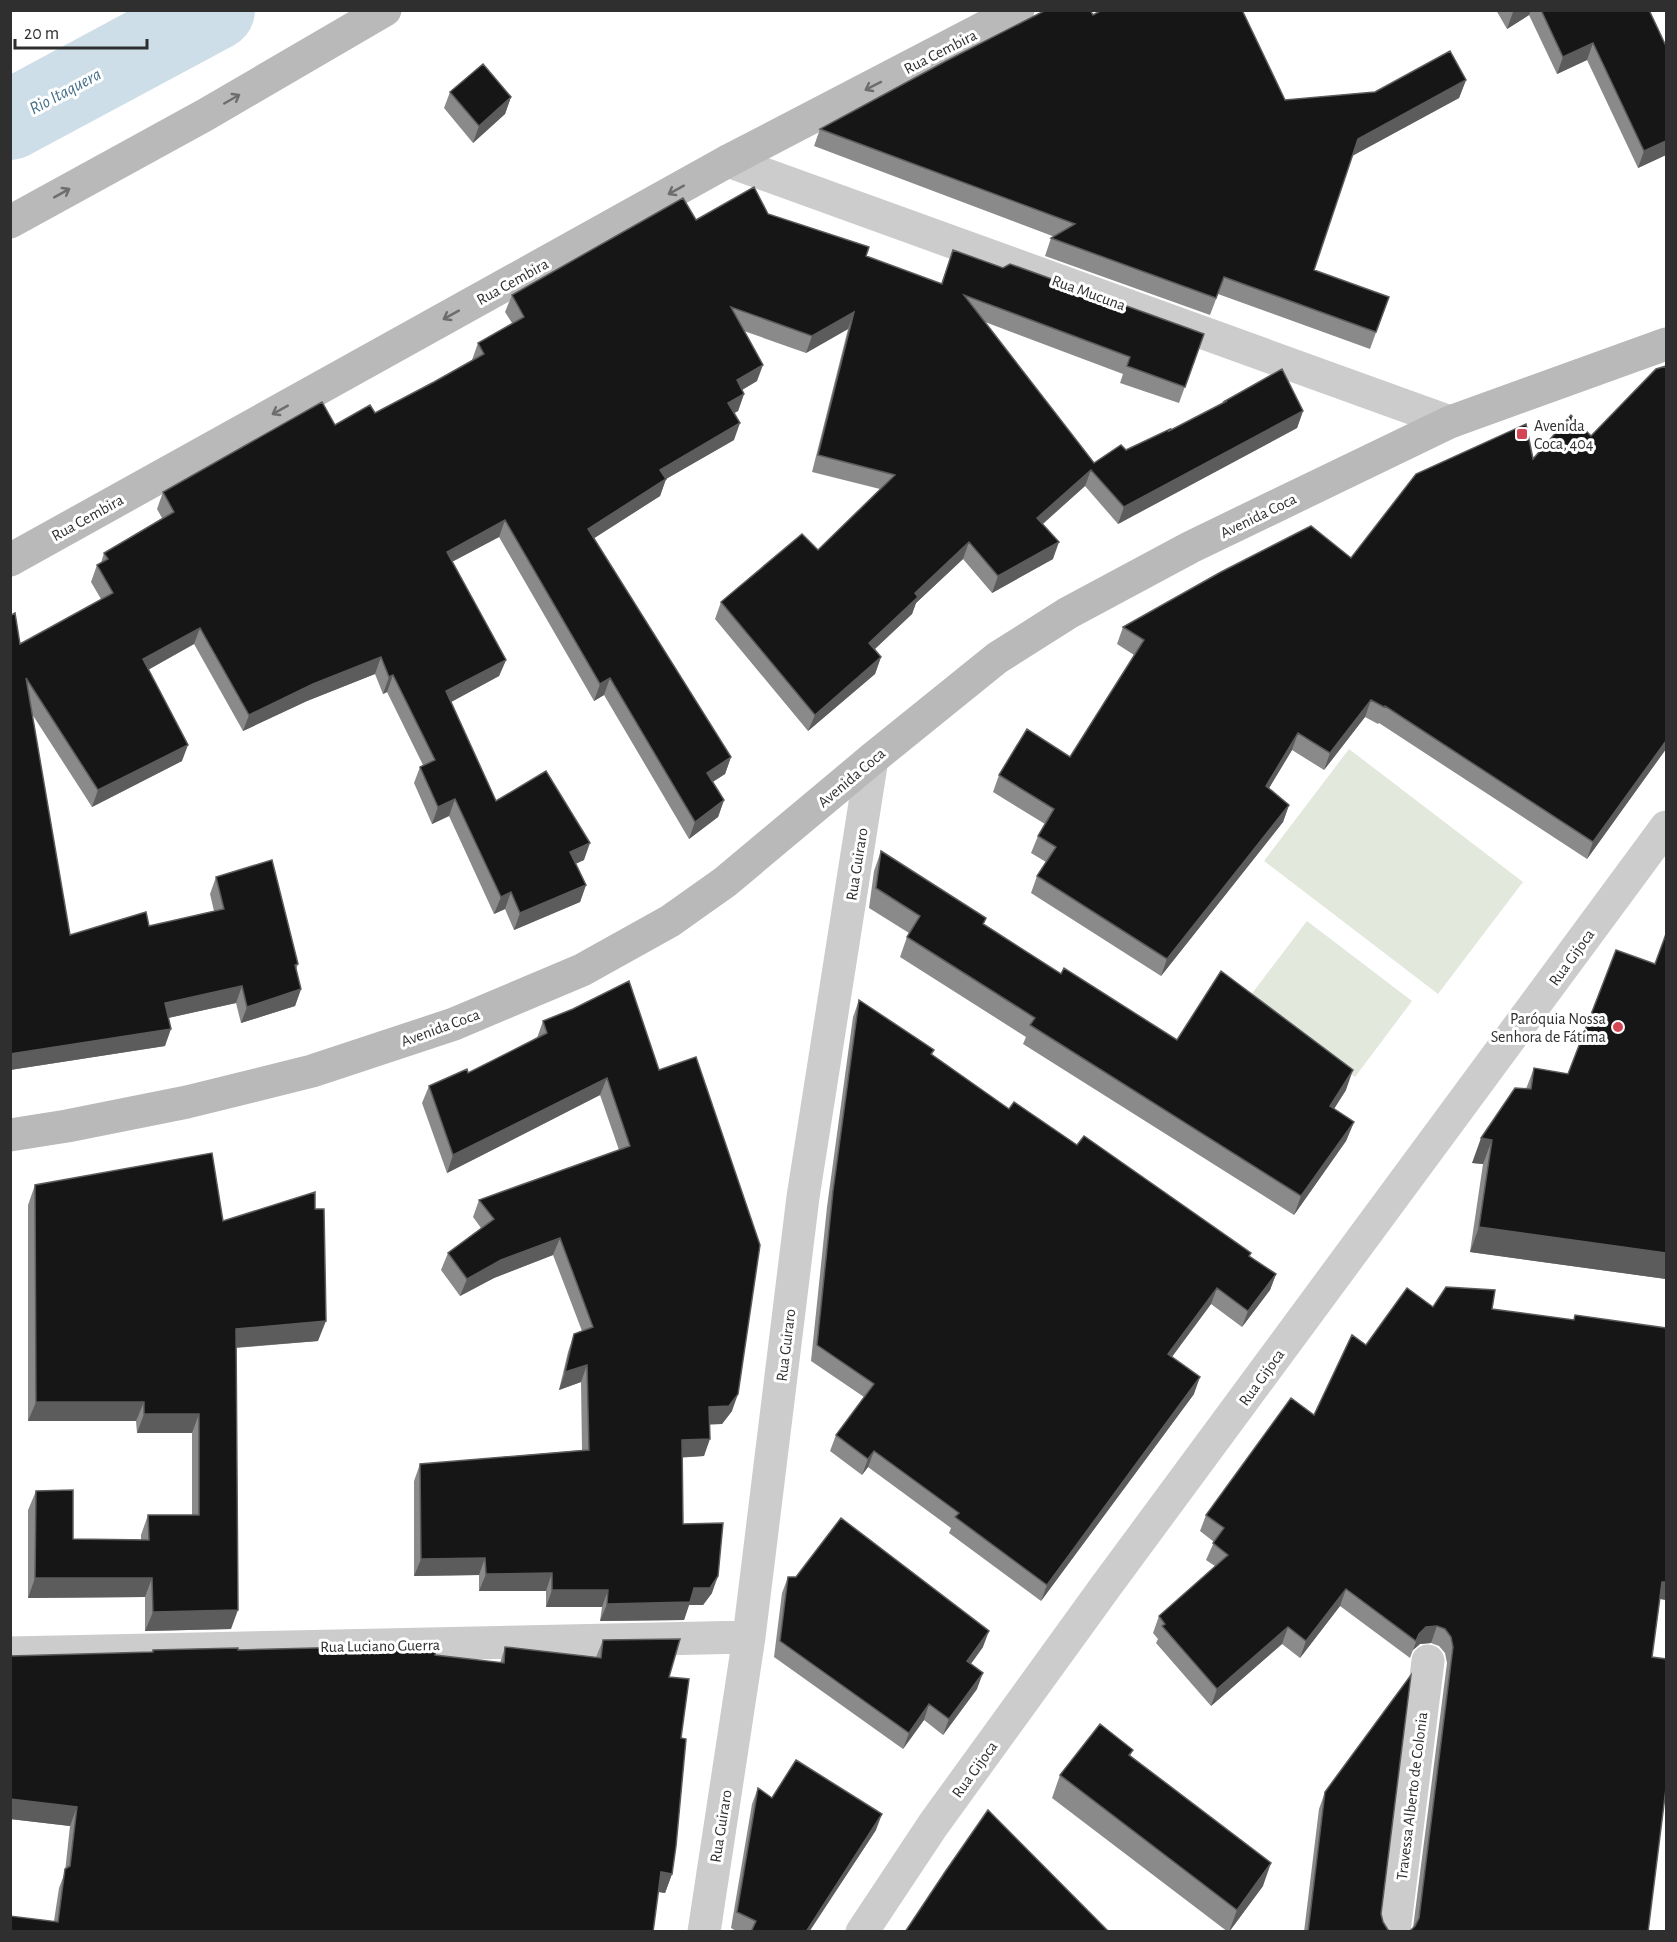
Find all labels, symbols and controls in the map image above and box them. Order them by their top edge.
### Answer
scale bar [15,12,147,50]
text: 20 m [24,25,59,43]
street label: Rua Cembira [901,27,979,77]
water label: Rio Itaquera [27,65,104,118]
one-way arrow [865,80,882,92]
one-way arrow [223,93,240,105]
one-way arrow [668,185,686,196]
one-way arrow [53,187,70,199]
street label: Rua Cembira [474,256,551,308]
street label: Rua Mucuna [1050,272,1128,314]
one-way arrow [443,309,460,321]
one-way arrow [272,405,290,416]
place label: Avenida Coca, 404 [1534,418,1594,452]
marker: Avenida Coca, 404 [1515,427,1529,441]
street label: Avenida Coca [1218,491,1299,541]
street label: Rua Cembira [49,492,126,544]
street label: Avenida Coca [815,745,888,810]
street label: Rua Guiraro [843,827,871,902]
street label: Rua Gijoca [1546,926,1598,989]
street label: Avenida Coca [399,1006,482,1050]
place label: Paróquia Nossa Senhora de Fátima [1491,1011,1606,1045]
marker: Paróquia Nossa Senhora de Fátima [1611,1020,1625,1034]
street label: Rua Guiraro [774,1308,798,1382]
street label: Rua Gijoca [1236,1346,1288,1409]
street label: Rua Luciano Guerra [320,1637,440,1655]
street label: Travessa Alberto de Colonia [1394,1711,1430,1881]
street label: Rua Gijoca [949,1738,1001,1801]
street label: Rua Guiraro [707,1789,735,1864]

